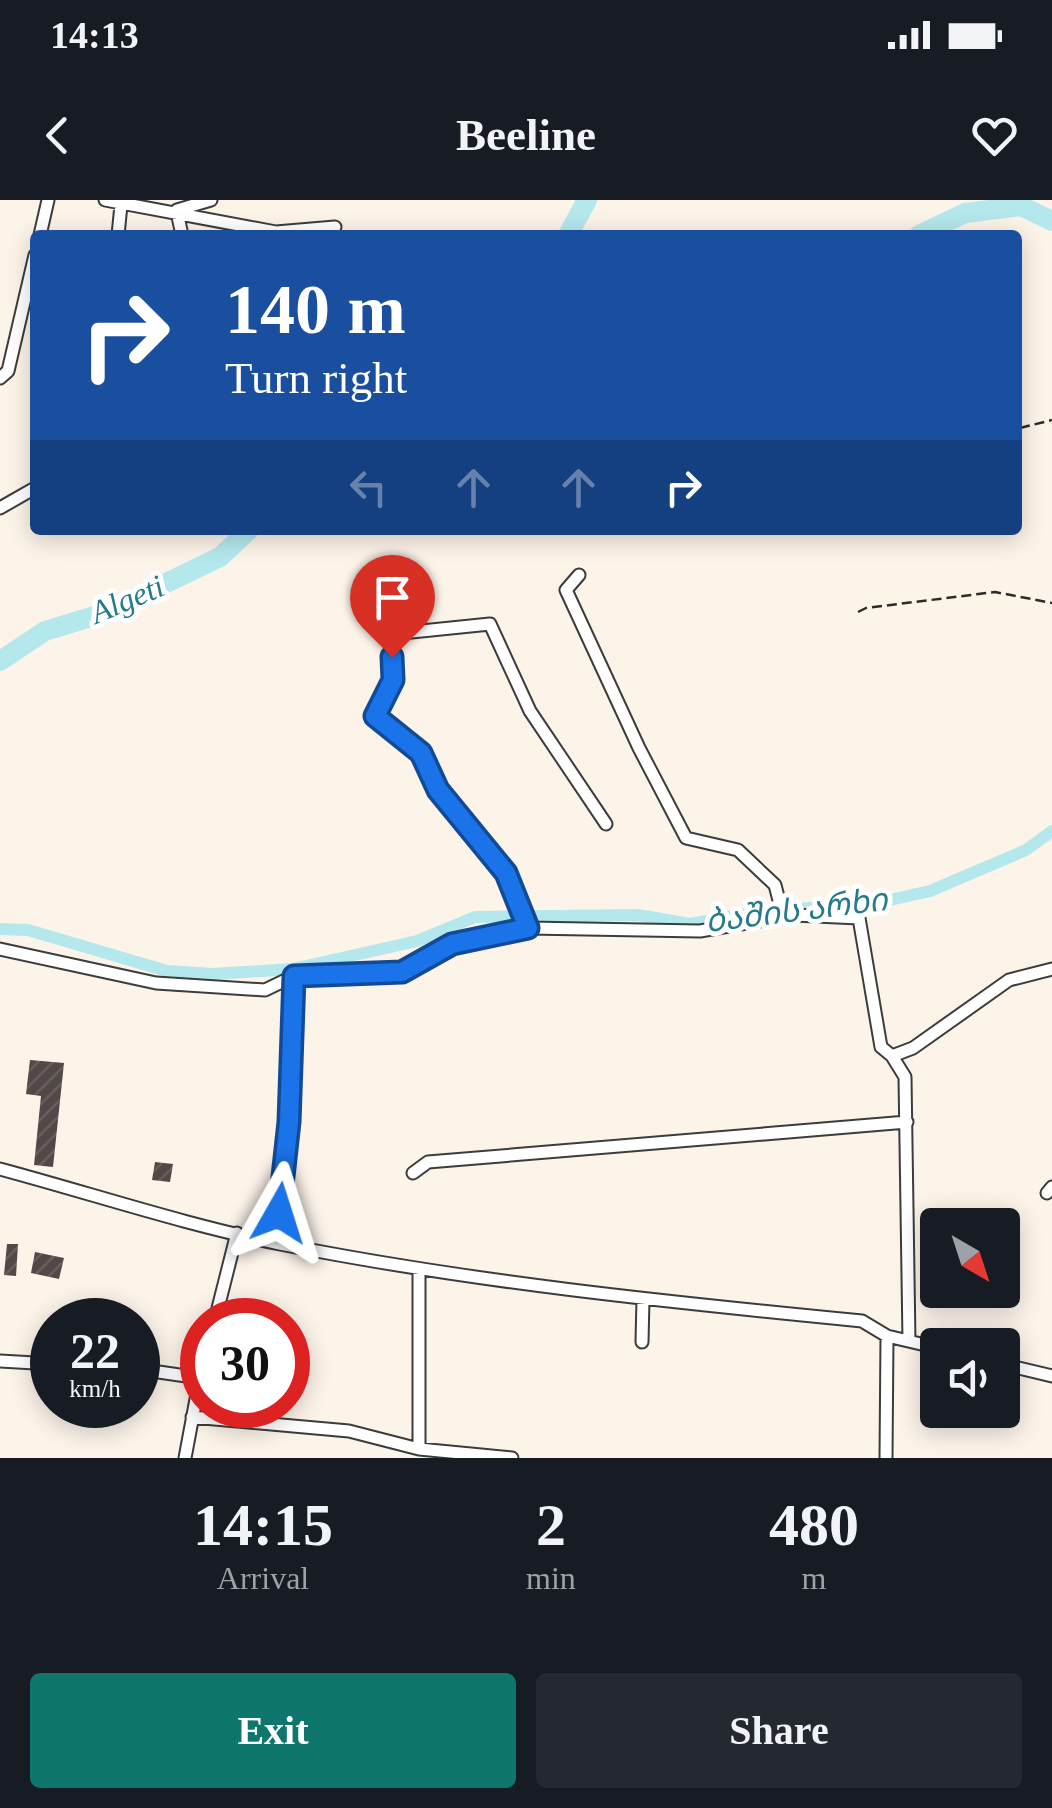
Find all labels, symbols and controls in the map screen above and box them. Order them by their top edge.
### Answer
text: 14:13 [50,14,139,56]
icon: back [30,108,85,163]
icon: heart [967,108,1022,163]
text: Beeline [456,110,596,160]
icon: right [60,270,190,400]
text: 140 m [225,271,406,348]
text: Turn right [225,353,407,403]
icon: left [341,460,396,515]
icon: ahead [446,460,501,515]
icon: ahead [551,460,606,515]
icon: right [656,460,711,515]
pin [350,555,435,658]
water label: Algeti [83,568,169,631]
icon: arrive [365,570,420,625]
water label: ბაშის არხი [703,881,891,939]
position arrow [227,1161,331,1265]
north arrow [920,1208,1020,1308]
map controls [920,1208,1020,1428]
speed limit sign: 30 [180,1298,310,1428]
text: 22 [70,1323,120,1379]
button: sound [920,1328,1020,1428]
text: km/h [69,1375,121,1402]
text: 14:15 [193,1492,333,1558]
text: 2 [536,1492,566,1558]
text: 480 [769,1492,859,1558]
text: Arrival [217,1560,309,1596]
text: min [526,1560,576,1596]
text: m [801,1560,826,1596]
button: Exit [30,1673,516,1788]
button: Share [536,1673,1022,1788]

